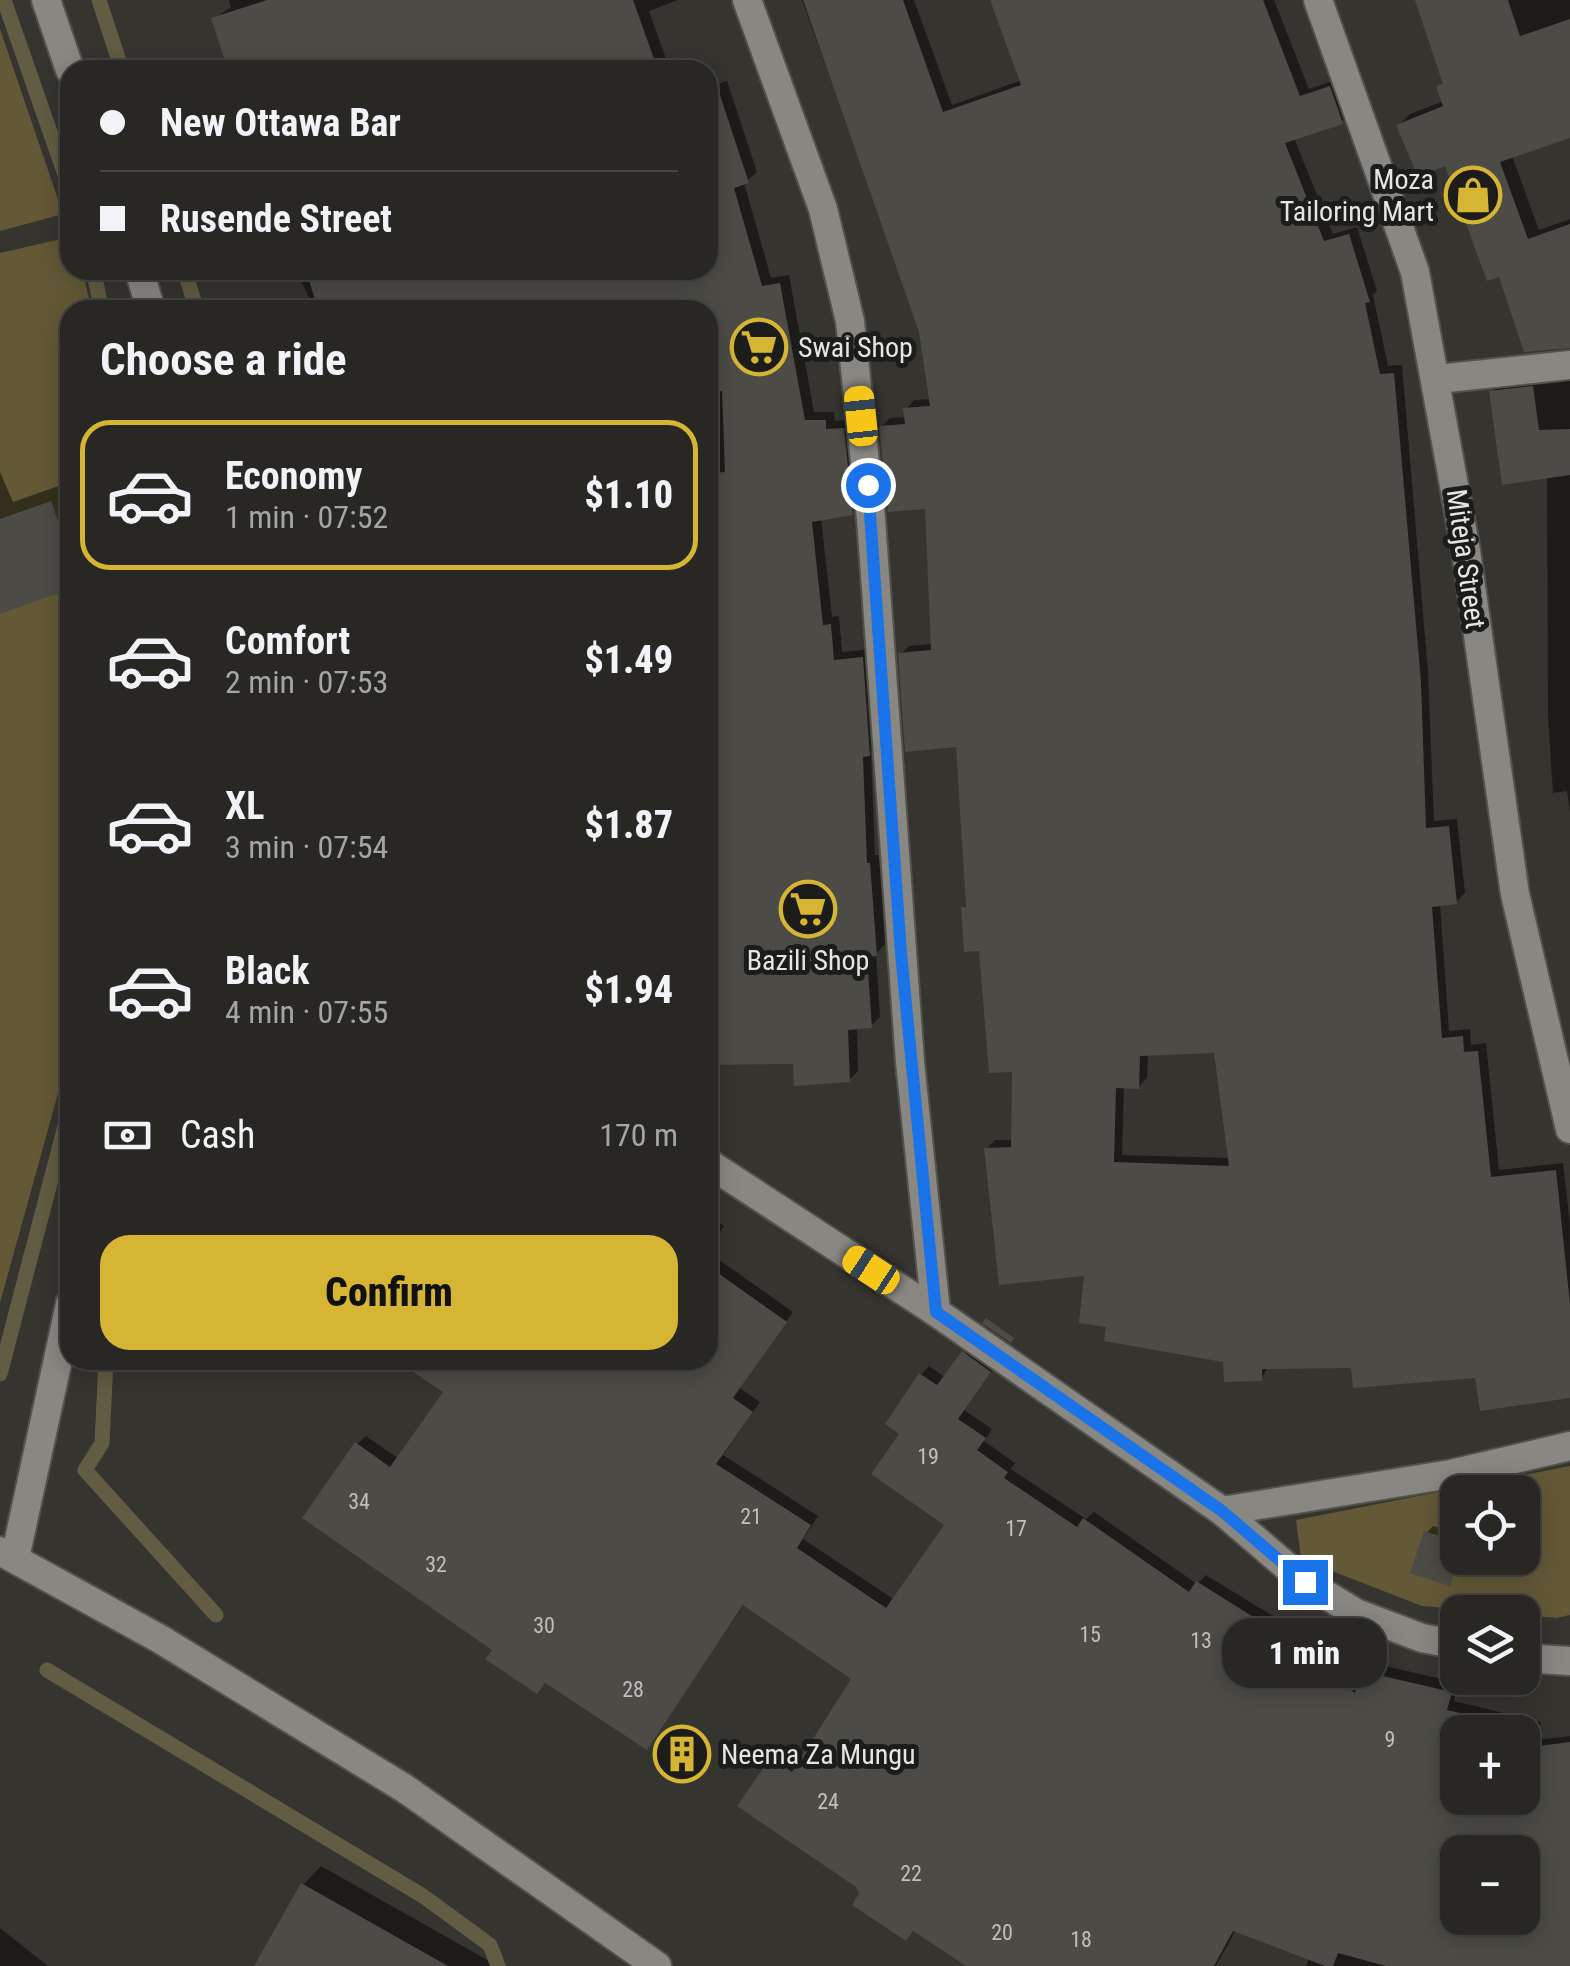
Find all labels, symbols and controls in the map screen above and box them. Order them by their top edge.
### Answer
text: New Ottawa Bar [160,101,401,145]
place label: Moza Tailoring Mart [1280,163,1434,228]
shop icon: Moza Tailoring Mart [1443,165,1503,225]
text: Rusende Street [160,197,392,241]
supermarket icon: Swai Shop [729,317,789,377]
place label: Swai Shop [798,331,913,364]
text: Choose a ride [100,333,347,386]
car [843,385,879,447]
icon: car [105,450,195,540]
text: Economy [225,454,362,498]
route start [846,463,891,508]
text: $1.10 [584,473,673,517]
street label: Miteja Street [1440,487,1492,631]
text: 1 min · 07:52 [225,498,388,536]
icon: car [105,615,195,705]
text: Comfort [225,619,350,663]
text: $1.49 [584,638,673,682]
text: 2 min · 07:53 [225,663,388,701]
icon: car [105,780,195,870]
text: XL [225,784,264,828]
text: $1.87 [584,803,673,847]
text: 3 min · 07:54 [225,828,388,866]
supermarket icon: Bazili Shop [778,879,838,939]
place label: Bazili Shop [747,944,869,977]
icon: car [105,945,195,1035]
text: Black [225,949,309,993]
text: $1.94 [584,968,673,1012]
text: 4 min · 07:55 [225,993,388,1031]
icon: cash [100,1108,155,1163]
text: Cash [180,1113,255,1157]
text: 170 m [599,1116,678,1154]
button: Confirm [100,1235,678,1350]
car [838,1241,904,1299]
house number: 19 [917,1444,939,1469]
map controls [1440,1475,1540,1935]
button: locate [1440,1475,1540,1575]
house number: 34 [348,1489,370,1514]
house number: 21 [740,1504,762,1529]
house number: 17 [1005,1516,1027,1541]
house number: 32 [425,1552,447,1577]
route end [1283,1560,1328,1605]
button: layers [1440,1595,1540,1695]
house number: 30 [533,1613,555,1638]
callout: 1 min [1222,1617,1388,1687]
house number: 15 [1079,1622,1101,1647]
house number: 13 [1190,1628,1212,1653]
text: 1 min [1269,1634,1340,1672]
house number: 28 [622,1677,644,1702]
button: + [1440,1715,1540,1815]
building icon: Neema Za Mungu [652,1724,712,1784]
house number: 9 [1385,1727,1395,1752]
place label: Neema Za Mungu [721,1738,916,1771]
house number: 24 [817,1789,839,1814]
button: − [1440,1835,1540,1935]
house number: 22 [900,1861,922,1886]
house number: 20 [991,1920,1013,1945]
house number: 18 [1070,1927,1092,1952]

